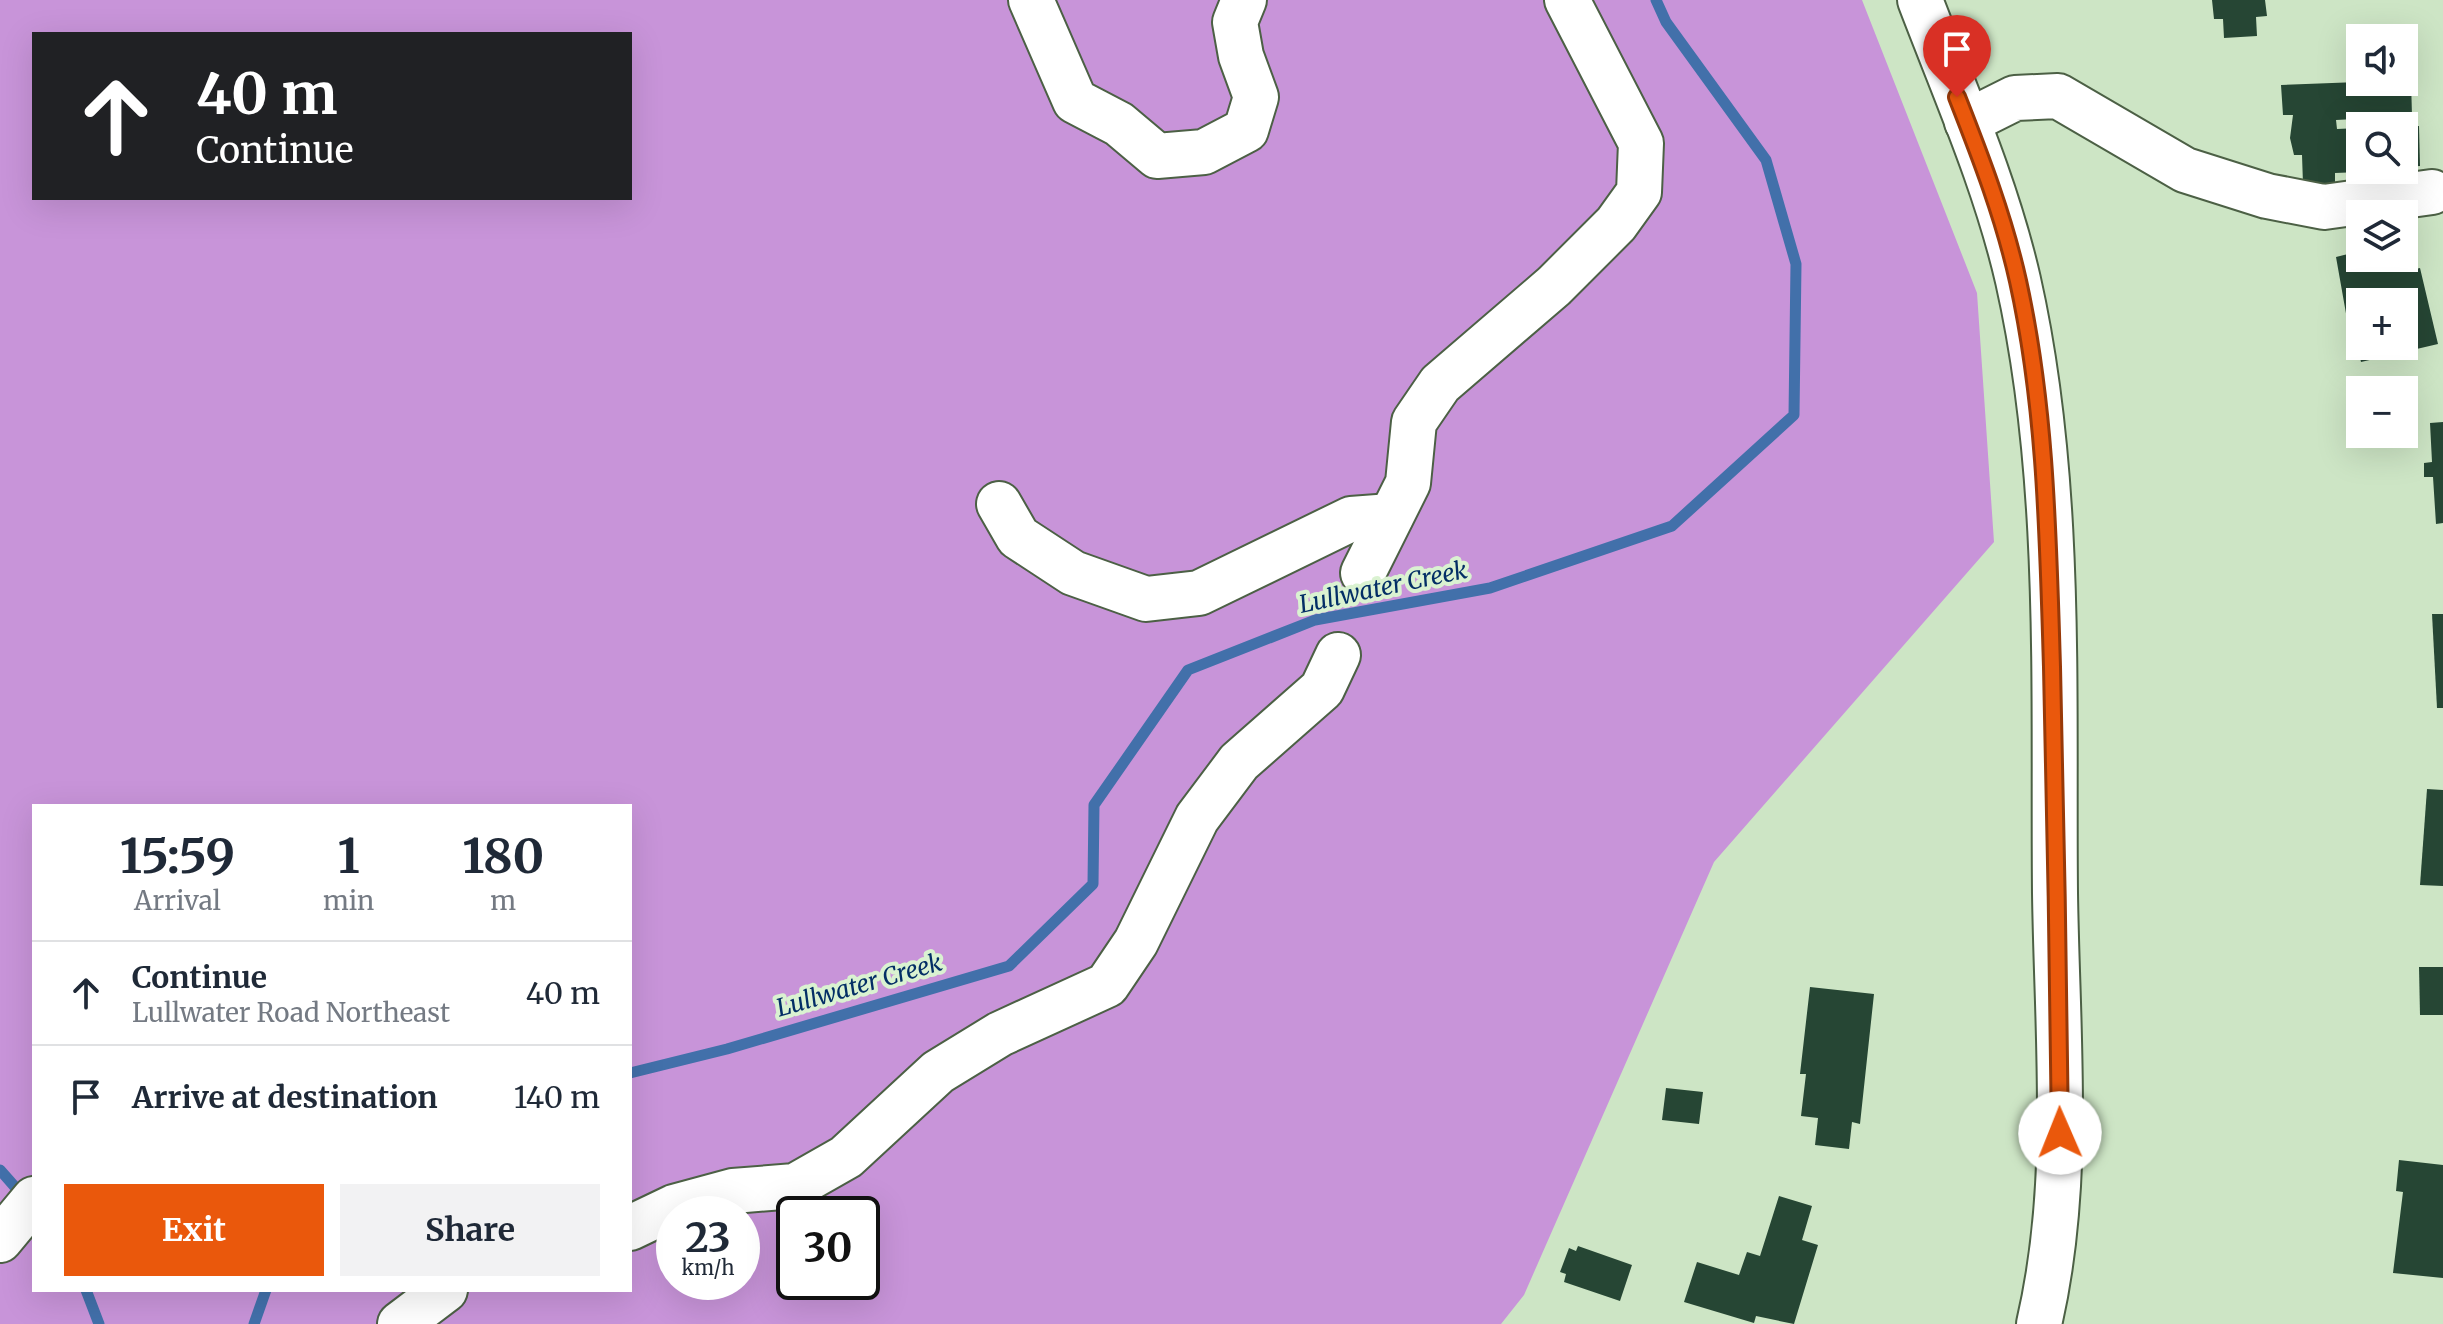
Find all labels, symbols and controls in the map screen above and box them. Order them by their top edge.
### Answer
pin [1923,15,1991,97]
map controls [2346,24,2418,448]
button: sound [2346,24,2418,96]
icon: arrive [1935,27,1979,71]
text: 40 m [196,59,338,129]
icon: ahead [64,64,168,168]
button: search [2346,112,2418,184]
text: Continue [196,128,354,173]
button: layers [2346,200,2418,272]
button: + [2346,288,2418,360]
button: − [2346,376,2418,448]
water label: Lullwater Creek [1296,554,1470,620]
text: 15:59 [120,826,235,886]
text: 1 [338,826,360,886]
text: 180 [462,826,544,886]
text: Arrival [134,884,221,917]
text: min [323,884,374,917]
text: m [490,884,516,917]
water label: Lullwater Creek [773,947,945,1023]
text: Continue [132,958,267,996]
icon: ahead [64,971,108,1015]
text: 40 m [526,974,600,1012]
text: Lullwater Road Northeast [132,996,450,1029]
icon: arrive [64,1075,108,1119]
text: Arrive at destination [132,1078,438,1116]
text: 140 m [514,1078,600,1116]
position arrow [2018,1091,2102,1175]
button: Exit [64,1184,324,1276]
button: Share [340,1184,600,1276]
speed limit sign: 30 [776,1196,880,1300]
text: 23 [685,1213,731,1263]
text: km/h [682,1255,734,1280]

